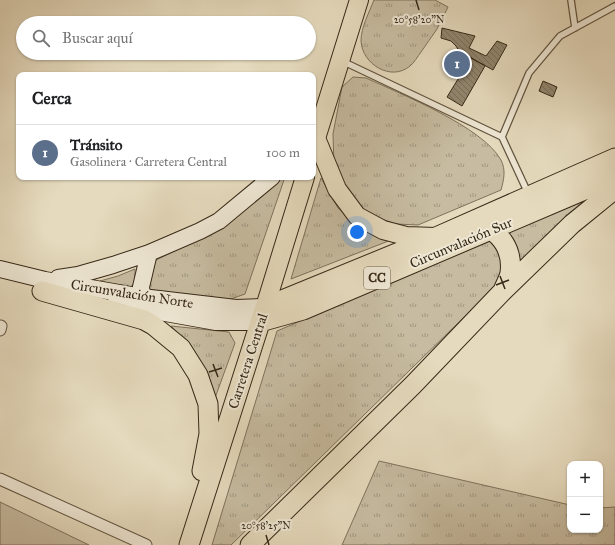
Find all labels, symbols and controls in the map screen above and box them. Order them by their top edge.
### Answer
text: 20°58'20"N [394,14,445,26]
search box [16,16,316,60]
icon: search [30,27,52,49]
text: Buscar aquí [62,29,133,47]
pin: 1 [444,49,470,79]
text: Cerca [32,88,71,109]
text: Tránsito [70,136,123,154]
text: 1 [42,145,48,161]
text: 100 m [266,145,300,161]
text: Gasolinera · Carretera Central [70,154,227,170]
street label: Circunvalación Sur [407,213,516,272]
your location [347,222,367,242]
road number: CC [364,267,390,289]
street label: Circunvalación Norte [70,276,195,312]
street label: Carretera Central [225,311,272,411]
map controls [567,461,603,533]
button: + [567,461,603,497]
button: − [567,497,603,533]
text: 20°58'25"N [241,520,291,532]

